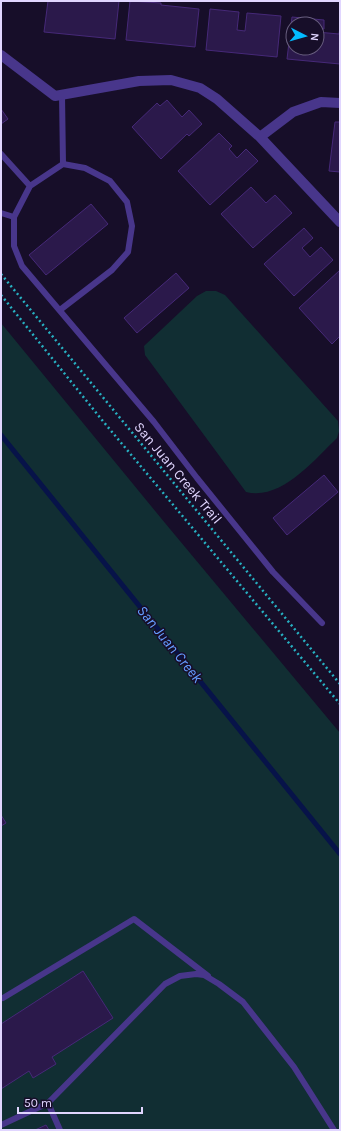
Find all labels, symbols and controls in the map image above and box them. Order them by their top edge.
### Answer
north arrow [285,16,325,56]
text: N [308,32,321,42]
street label: San Juan Creek Trail [130,419,226,527]
water label: San Juan Creek [133,602,207,687]
scale bar [18,1089,142,1115]
text: 50 m [24,1096,52,1110]

